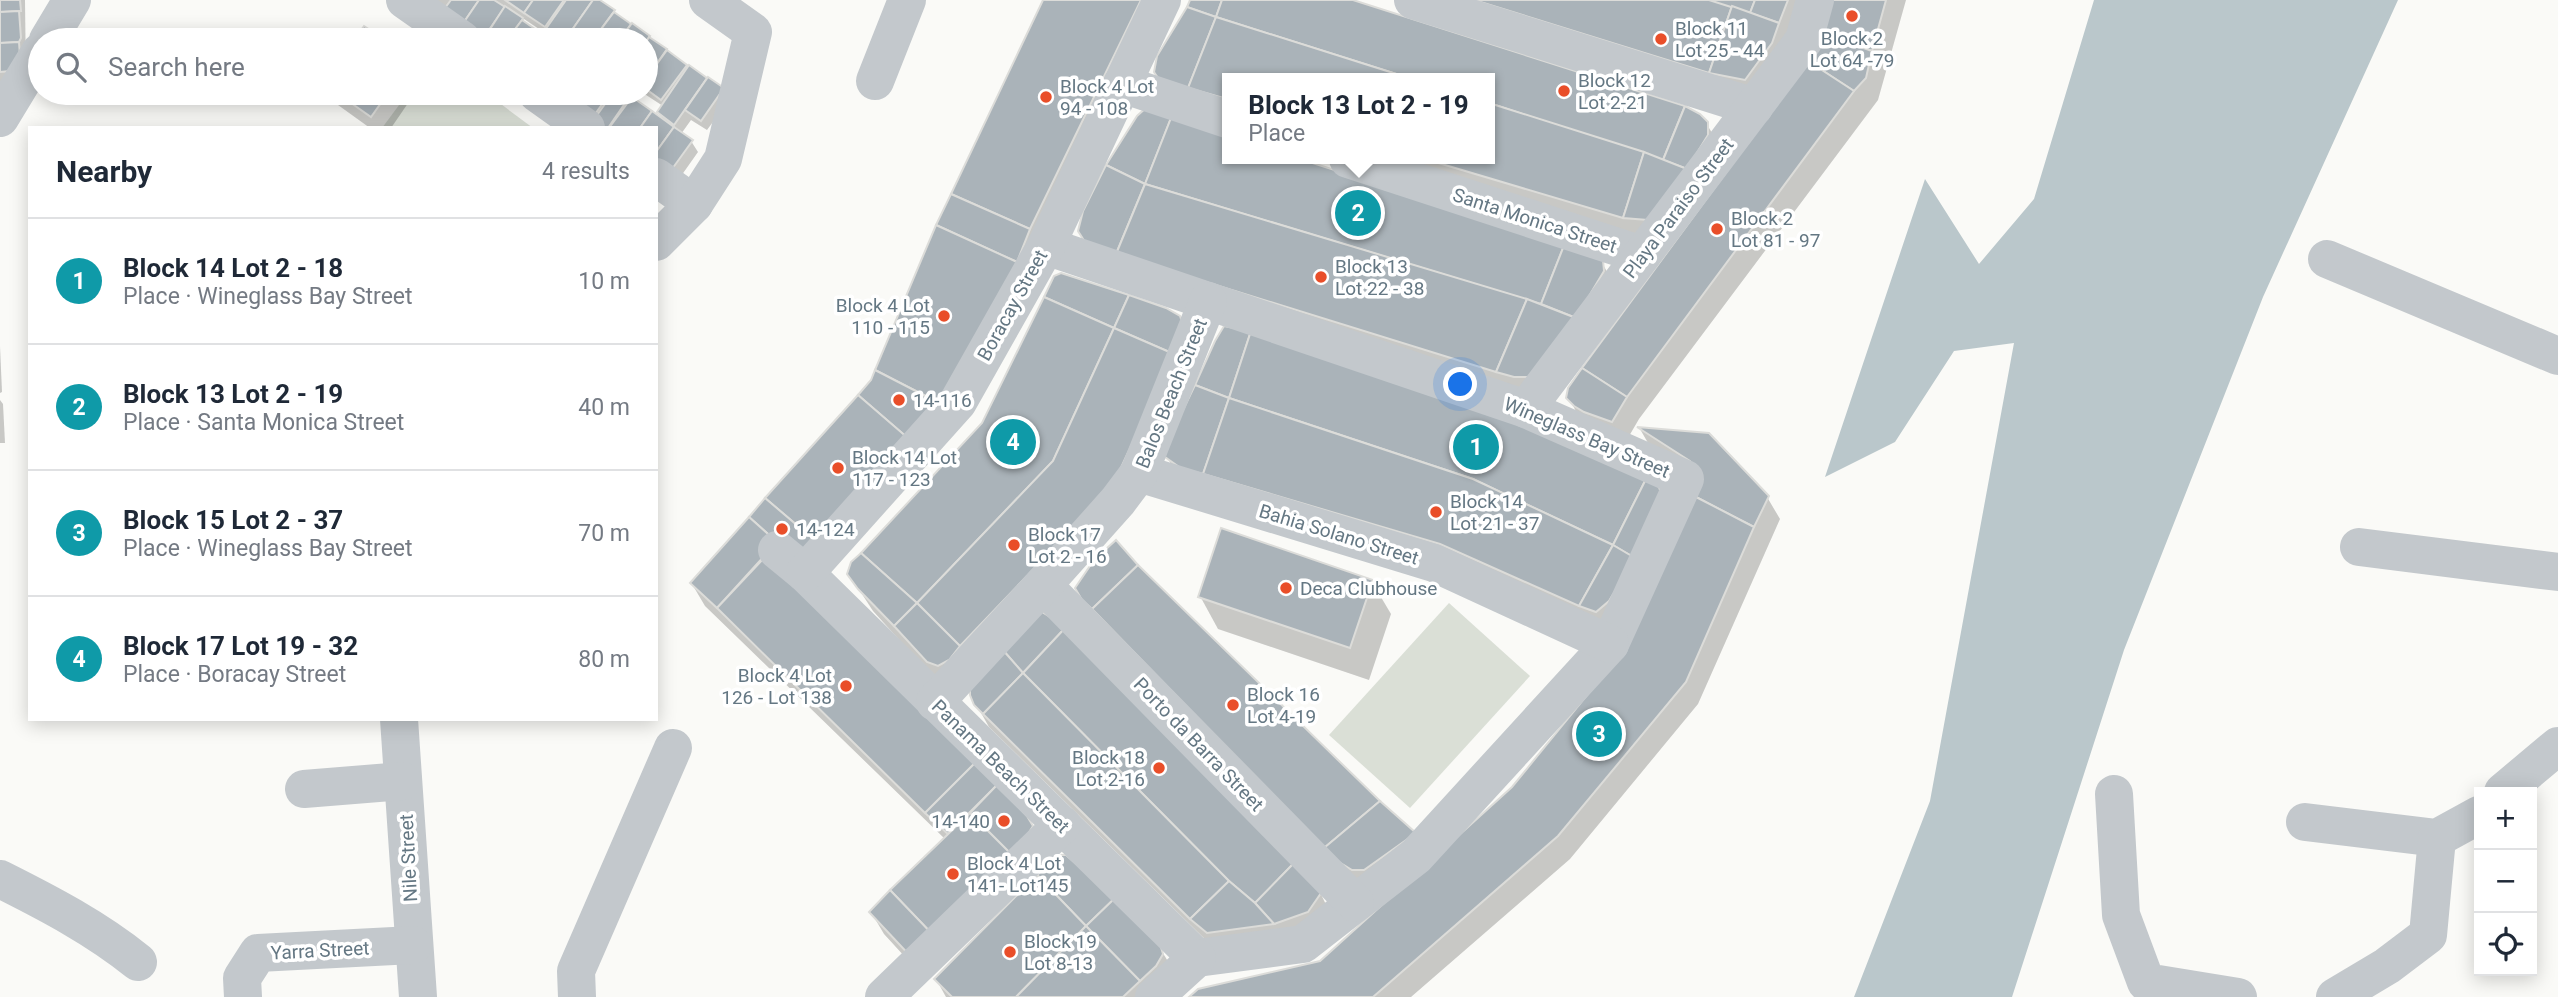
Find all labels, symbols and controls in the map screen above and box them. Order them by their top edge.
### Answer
marker: Block 2 Lot 64 -79 [1844,8,1860,24]
place label: Block 11 Lot 25 - 44 [1675,17,1765,62]
place label: Block 2 Lot 64 -79 [1810,27,1894,72]
search box [28,28,658,105]
marker: Block 11 Lot 25 - 44 [1653,31,1669,47]
icon: search [52,48,90,86]
text: Search here [108,52,245,82]
place label: Block 12 Lot 2-21 [1578,69,1651,114]
popup [1222,73,1495,164]
place label: Block 4 Lot 94 - 108 [1060,75,1154,120]
marker: Block 12 Lot 2-21 [1556,83,1572,99]
marker: Block 4 Lot 94 - 108 [1038,89,1054,105]
text: Block 13 Lot 2 - 19 [1248,90,1469,120]
text: Place [1248,120,1305,147]
street label: Playa Paraiso Street [1618,134,1739,283]
text: Nearby [56,154,152,189]
text: 4 results [542,158,630,185]
street label: Santa Monica Street [1450,183,1620,258]
pin: 2 [1335,187,1381,239]
place label: Block 2 Lot 81 - 97 [1731,207,1820,252]
marker: Block 2 Lot 81 - 97 [1709,221,1725,237]
street label: Boracay Street [973,246,1052,365]
text: Block 14 Lot 2 - 18 [123,253,343,283]
place label: Block 13 Lot 22 - 38 [1335,255,1424,300]
text: 1 [72,268,86,295]
text: 10 m [578,268,630,295]
marker: Block 13 Lot 22 - 38 [1313,269,1329,285]
text: Place · Wineglass Bay Street [123,283,413,310]
place label: Block 4 Lot 110 - 115 [836,294,930,339]
marker: Block 4 Lot 110 - 115 [936,308,952,324]
street label: Balos Beach Street [1131,315,1212,472]
your location [1443,367,1477,401]
text: Block 13 Lot 2 - 19 [123,379,343,409]
place label: 14-116 [913,389,972,412]
marker: 14-116 [891,392,907,408]
street label: Wineglass Bay Street [1500,392,1673,483]
text: 2 [72,394,86,421]
text: 40 m [578,394,630,421]
text: Place · Santa Monica Street [123,409,404,436]
pin: 4 [990,416,1036,468]
pin: 1 [1453,421,1499,473]
place label: Block 14 Lot 117 - 123 [852,446,957,491]
marker: Block 14 Lot 117 - 123 [830,460,846,476]
place label: Block 14 Lot 21 - 37 [1450,490,1539,535]
street label: Bahia Solano Street [1256,499,1421,570]
marker: Block 14 Lot 21 - 37 [1428,504,1444,520]
text: Block 15 Lot 2 - 37 [123,505,343,535]
place label: 14-124 [796,518,855,541]
text: 3 [72,520,86,547]
text: 70 m [578,520,630,547]
marker: 14-124 [774,521,790,537]
place label: Block 17 Lot 2 - 16 [1028,523,1107,568]
text: Place · Wineglass Bay Street [123,535,413,562]
marker: Block 17 Lot 2 - 16 [1006,537,1022,553]
place label: Deca Clubhouse [1300,577,1437,600]
marker: Deca Clubhouse [1278,580,1294,596]
text: Block 17 Lot 19 - 32 [123,631,358,661]
text: 4 [72,646,86,673]
text: 80 m [578,646,630,673]
text: Place · Boracay Street [123,661,346,688]
place label: Block 4 Lot 126 - Lot 138 [721,664,832,709]
street label: Porto da Barra Street [1129,673,1268,816]
marker: Block 4 Lot 126 - Lot 138 [838,678,854,694]
place label: Block 16 Lot 4-19 [1247,683,1320,728]
street label: Panama Beach Street [927,695,1074,838]
marker: Block 16 Lot 4-19 [1225,697,1241,713]
pin: 3 [1576,708,1622,760]
place label: Block 18 Lot 2-16 [1072,746,1145,791]
marker: Block 18 Lot 2-16 [1151,760,1167,776]
map controls [2474,787,2537,976]
button: + [2474,787,2537,850]
place label: 14-140 [931,810,990,833]
marker: 14-140 [996,813,1012,829]
street label: Nile Street [395,814,422,902]
button: − [2474,850,2537,913]
place label: Block 4 Lot 141- Lot145 [967,852,1068,897]
marker: Block 4 Lot 141- Lot145 [945,866,961,882]
button: locate [2474,913,2537,976]
place label: Block 19 Lot 8-13 [1024,930,1097,975]
street label: Yarra Street [270,936,370,965]
marker: Block 19 Lot 8-13 [1002,944,1018,960]

